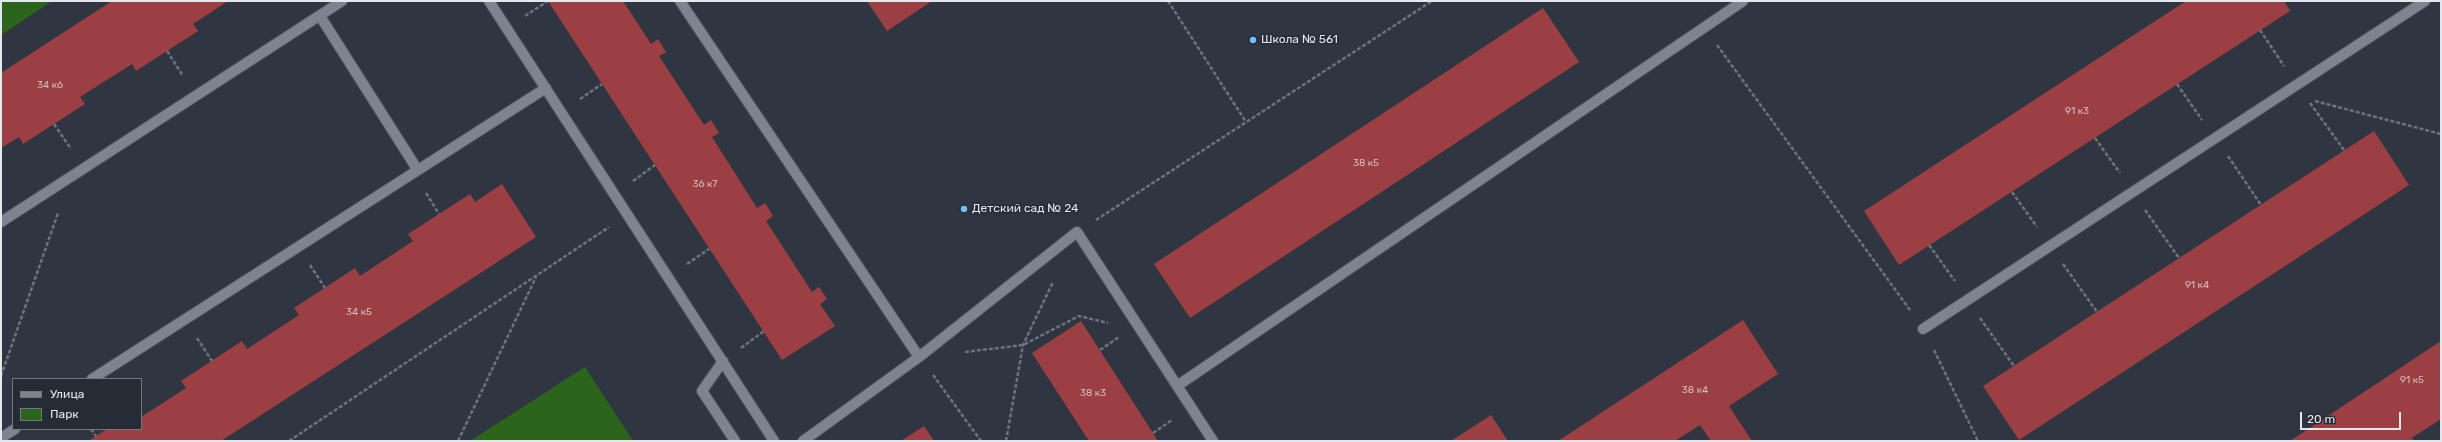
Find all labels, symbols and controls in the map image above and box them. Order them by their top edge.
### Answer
place label: Школа № 561 [1261,33,1338,47]
marker: Школа № 561 [1248,35,1258,45]
house number: 34 к6 [37,79,63,91]
house number: 91 к3 [2065,105,2089,117]
house number: 38 к5 [1353,157,1379,169]
house number: 36 к7 [693,178,717,190]
place label: Детский сад № 24 [972,202,1079,216]
marker: Детский сад № 24 [959,204,969,214]
house number: 91 к4 [2185,279,2209,291]
house number: 34 к5 [346,306,372,318]
house number: 91 к5 [2400,374,2424,386]
legend [12,378,142,430]
house number: 38 к4 [1682,384,1708,396]
text: Улица [50,387,84,401]
house number: 38 к3 [1080,387,1106,399]
scale bar [2302,404,2403,430]
text: Парк [50,407,79,421]
text: 20 m [2307,412,2335,426]

